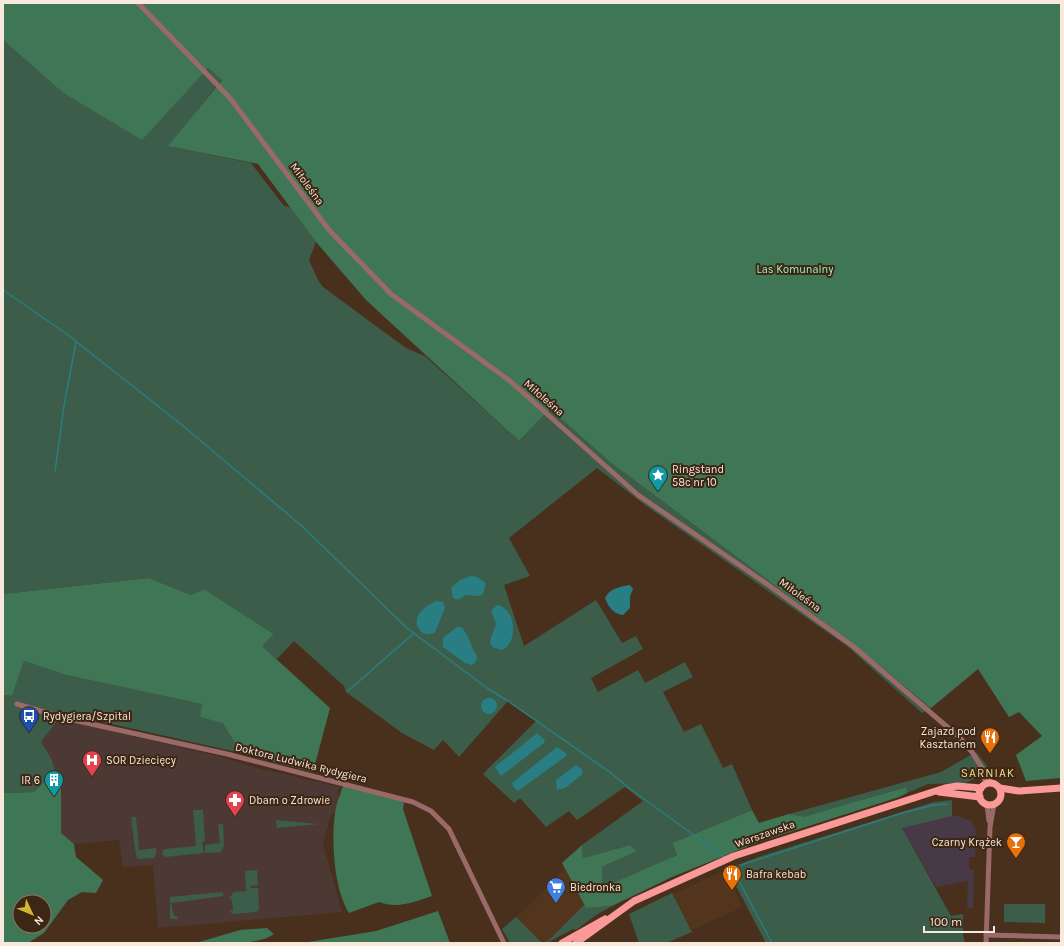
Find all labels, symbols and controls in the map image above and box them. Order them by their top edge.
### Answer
street label: Miłoleśna [287,160,327,208]
park label: Las Komunalny [757,263,833,276]
street label: Miłoleśna [521,377,567,419]
place label: Ringstand 58c nr 10 [672,463,724,489]
place icon: Ringstand 58c nr 10 [647,464,669,492]
street label: Miłoleśna [776,575,824,615]
bus stop icon: Rydygiera/Szpital [18,705,40,733]
place label: Rydygiera/Szpital [43,710,131,723]
place label: Zajazd pod Kasztanem [919,725,976,751]
restaurant icon: Zajazd pod Kasztanem [979,726,1001,754]
street label: Doktora Ludwika Rydygiera [234,740,368,786]
hospital icon: SOR Dziecięcy [81,749,103,777]
place label: SOR Dziecięcy [106,754,176,767]
district label: SARNIAK [961,766,1015,780]
building icon: IR 6 [43,769,65,797]
place label: IR 6 [21,774,40,787]
pharmacy icon: Dbam o Zdrowie [224,789,246,817]
place label: Dbam o Zdrowie [249,794,331,807]
street label: Warszawska [733,818,797,850]
bar icon: Czarny Krążek [1005,831,1027,859]
place label: Czarny Krążek [932,836,1002,849]
restaurant icon: Bafra kebab [721,863,743,891]
place label: Bafra kebab [746,868,806,881]
supermarket icon: Biedronka [545,876,567,904]
place label: Biedronka [570,881,621,894]
north arrow [12,894,52,934]
scale bar [924,908,994,934]
text: N [31,913,46,928]
text: 100 m [930,915,962,929]

